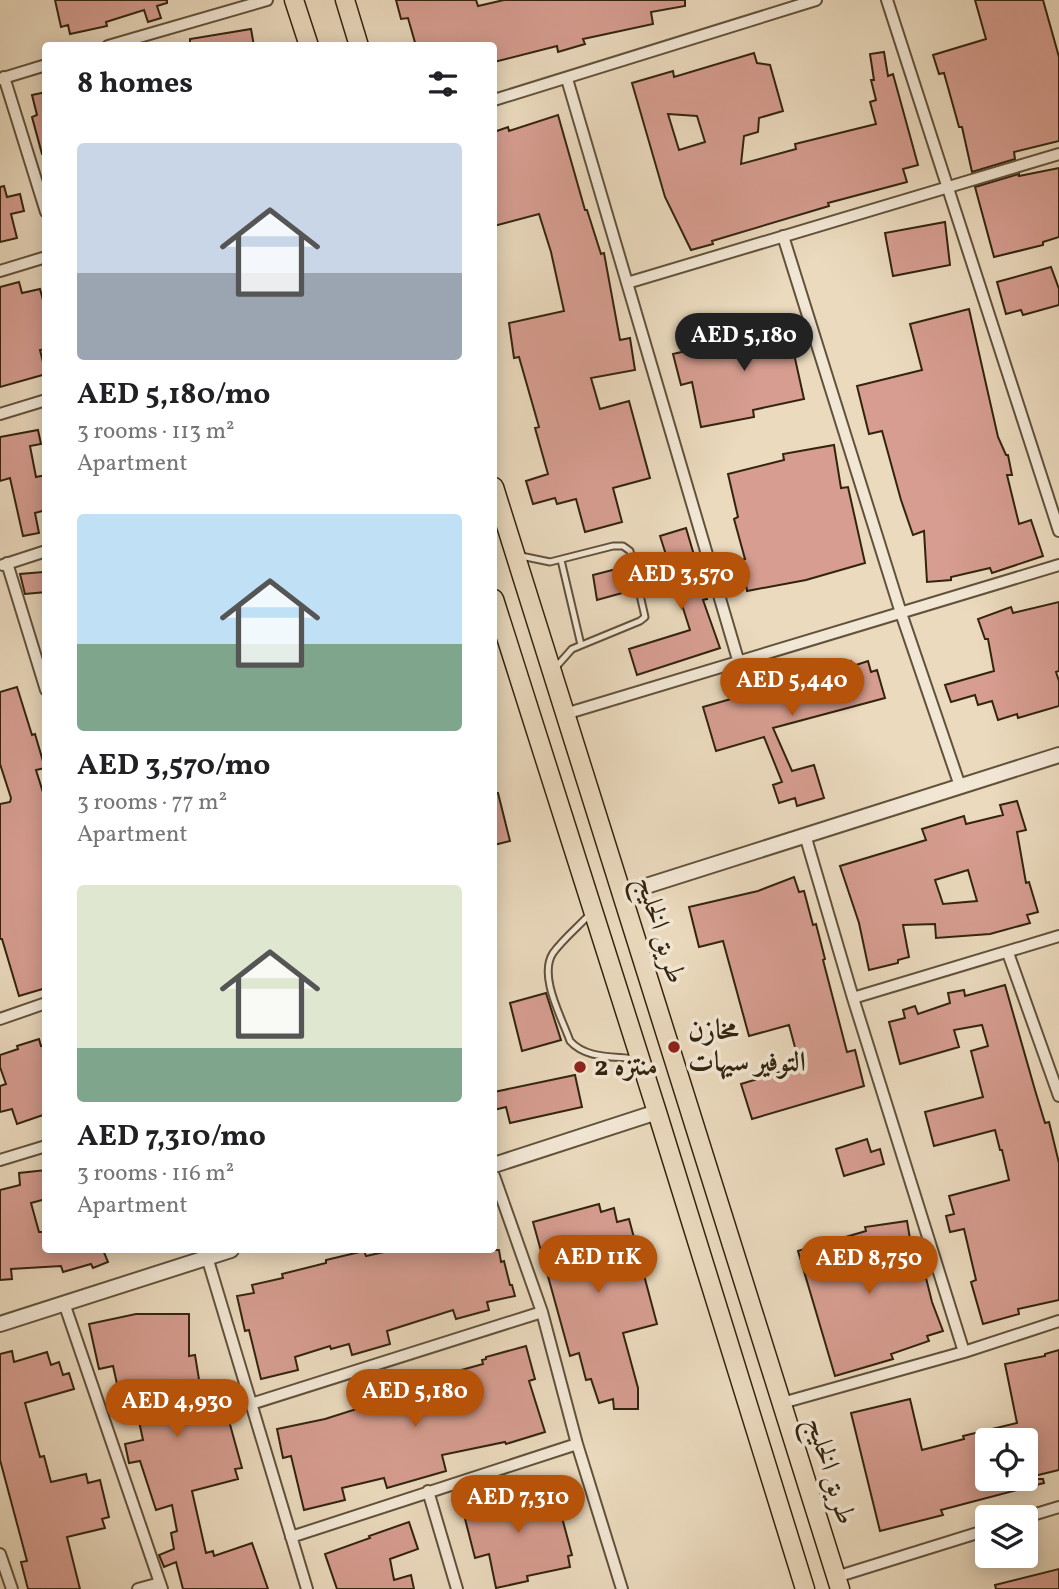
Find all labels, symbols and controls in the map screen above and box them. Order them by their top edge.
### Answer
text: 8 homes [77,63,193,105]
icon: filters [424,65,462,103]
icon: home [207,189,333,315]
pin: AED 5,180 [664,314,824,373]
text: AED 5,180 [691,320,797,352]
text: AED 5,180/mo [77,374,271,416]
text: 3 rooms · 113 m² [77,416,235,448]
text: Apartment [77,448,188,480]
pin: AED 3,570 [601,552,761,612]
text: AED 3,570 [628,559,734,591]
icon: home [207,560,333,686]
pin: AED 5,440 [712,658,872,718]
text: AED 5,440 [736,665,848,697]
text: AED 3,570/mo [77,745,270,787]
text: 3 rooms · 77 m² [77,787,227,819]
text: Apartment [77,819,188,851]
street label: طريق الخليج [622,871,695,990]
icon: home [207,931,333,1057]
place label: مخازن التوفير سيهات [688,1012,806,1083]
marker: مخازن التوفير سيهات [666,1039,682,1055]
place label: منتزه 2 [594,1048,658,1087]
marker: منتزه 2 [572,1059,588,1075]
text: AED 7,310/mo [77,1116,266,1158]
text: 3 rooms · 116 m² [77,1158,234,1190]
text: Apartment [77,1190,188,1222]
pin: AED 11K [533,1236,663,1295]
pin: AED 8,750 [789,1236,949,1296]
text: AED 11K [554,1242,642,1274]
text: AED 8,750 [816,1243,922,1275]
pin: AED 5,180 [335,1370,495,1429]
text: AED 5,180 [362,1376,468,1408]
pin: AED 4,930 [97,1380,257,1439]
text: AED 4,930 [122,1386,232,1418]
street label: طريق الخليج [792,1412,865,1531]
map controls [975,1428,1038,1568]
button: locate [975,1428,1038,1491]
pin: AED 7,310 [438,1476,598,1535]
text: AED 7,310 [467,1482,569,1514]
button: layers [975,1505,1038,1568]

